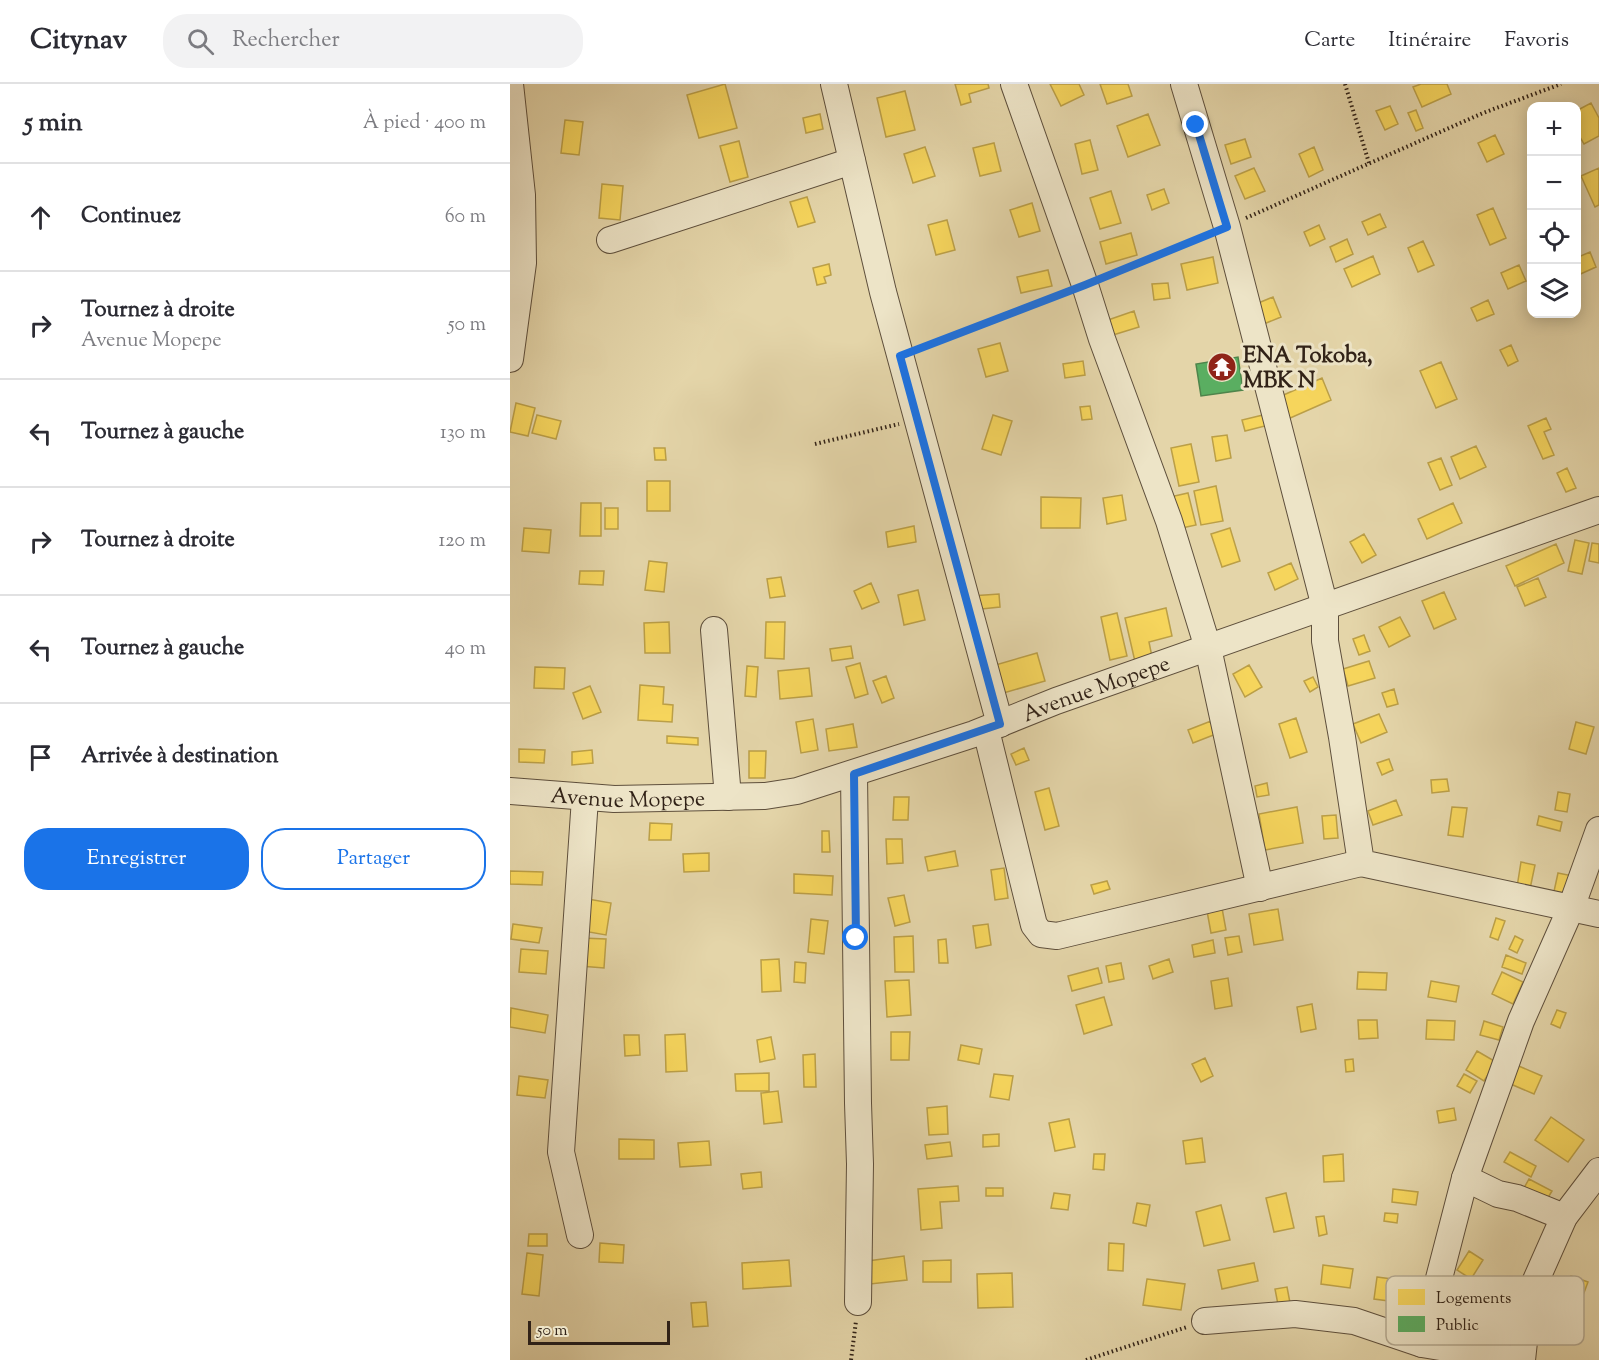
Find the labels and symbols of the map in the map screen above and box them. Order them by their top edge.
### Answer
route end [1182,111,1208,137]
place label: ENA Tokoba, MBK N [1243,341,1373,398]
temple icon: ENA Tokoba, MBK N [1206,351,1238,383]
street label: Avenue Mopepe [1018,649,1175,732]
street label: Avenue Mopepe [549,781,705,818]
route start [842,924,868,950]
legend [1386,1276,1584,1345]
text: Logements [1436,1288,1511,1311]
text: Public [1436,1315,1479,1338]
scale bar [528,1318,670,1346]

